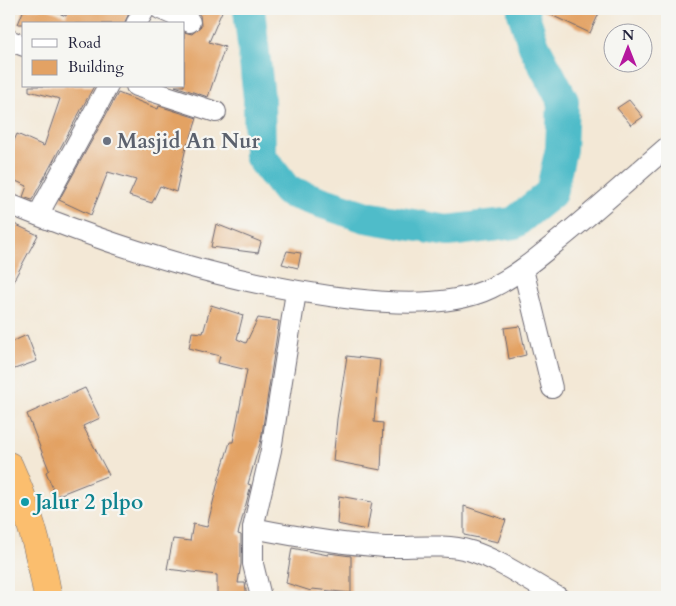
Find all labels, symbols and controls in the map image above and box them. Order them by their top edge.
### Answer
legend [22,22,185,88]
north arrow [604,22,654,72]
text: N [622,26,634,45]
text: Road [68,33,101,53]
text: Building [68,57,124,77]
place label: Masjid An Nur [117,127,261,156]
marker: Masjid An Nur [101,135,113,147]
place label: Jalur 2 plpo [32,488,143,517]
marker: Jalur 2 plpo [19,496,31,508]

